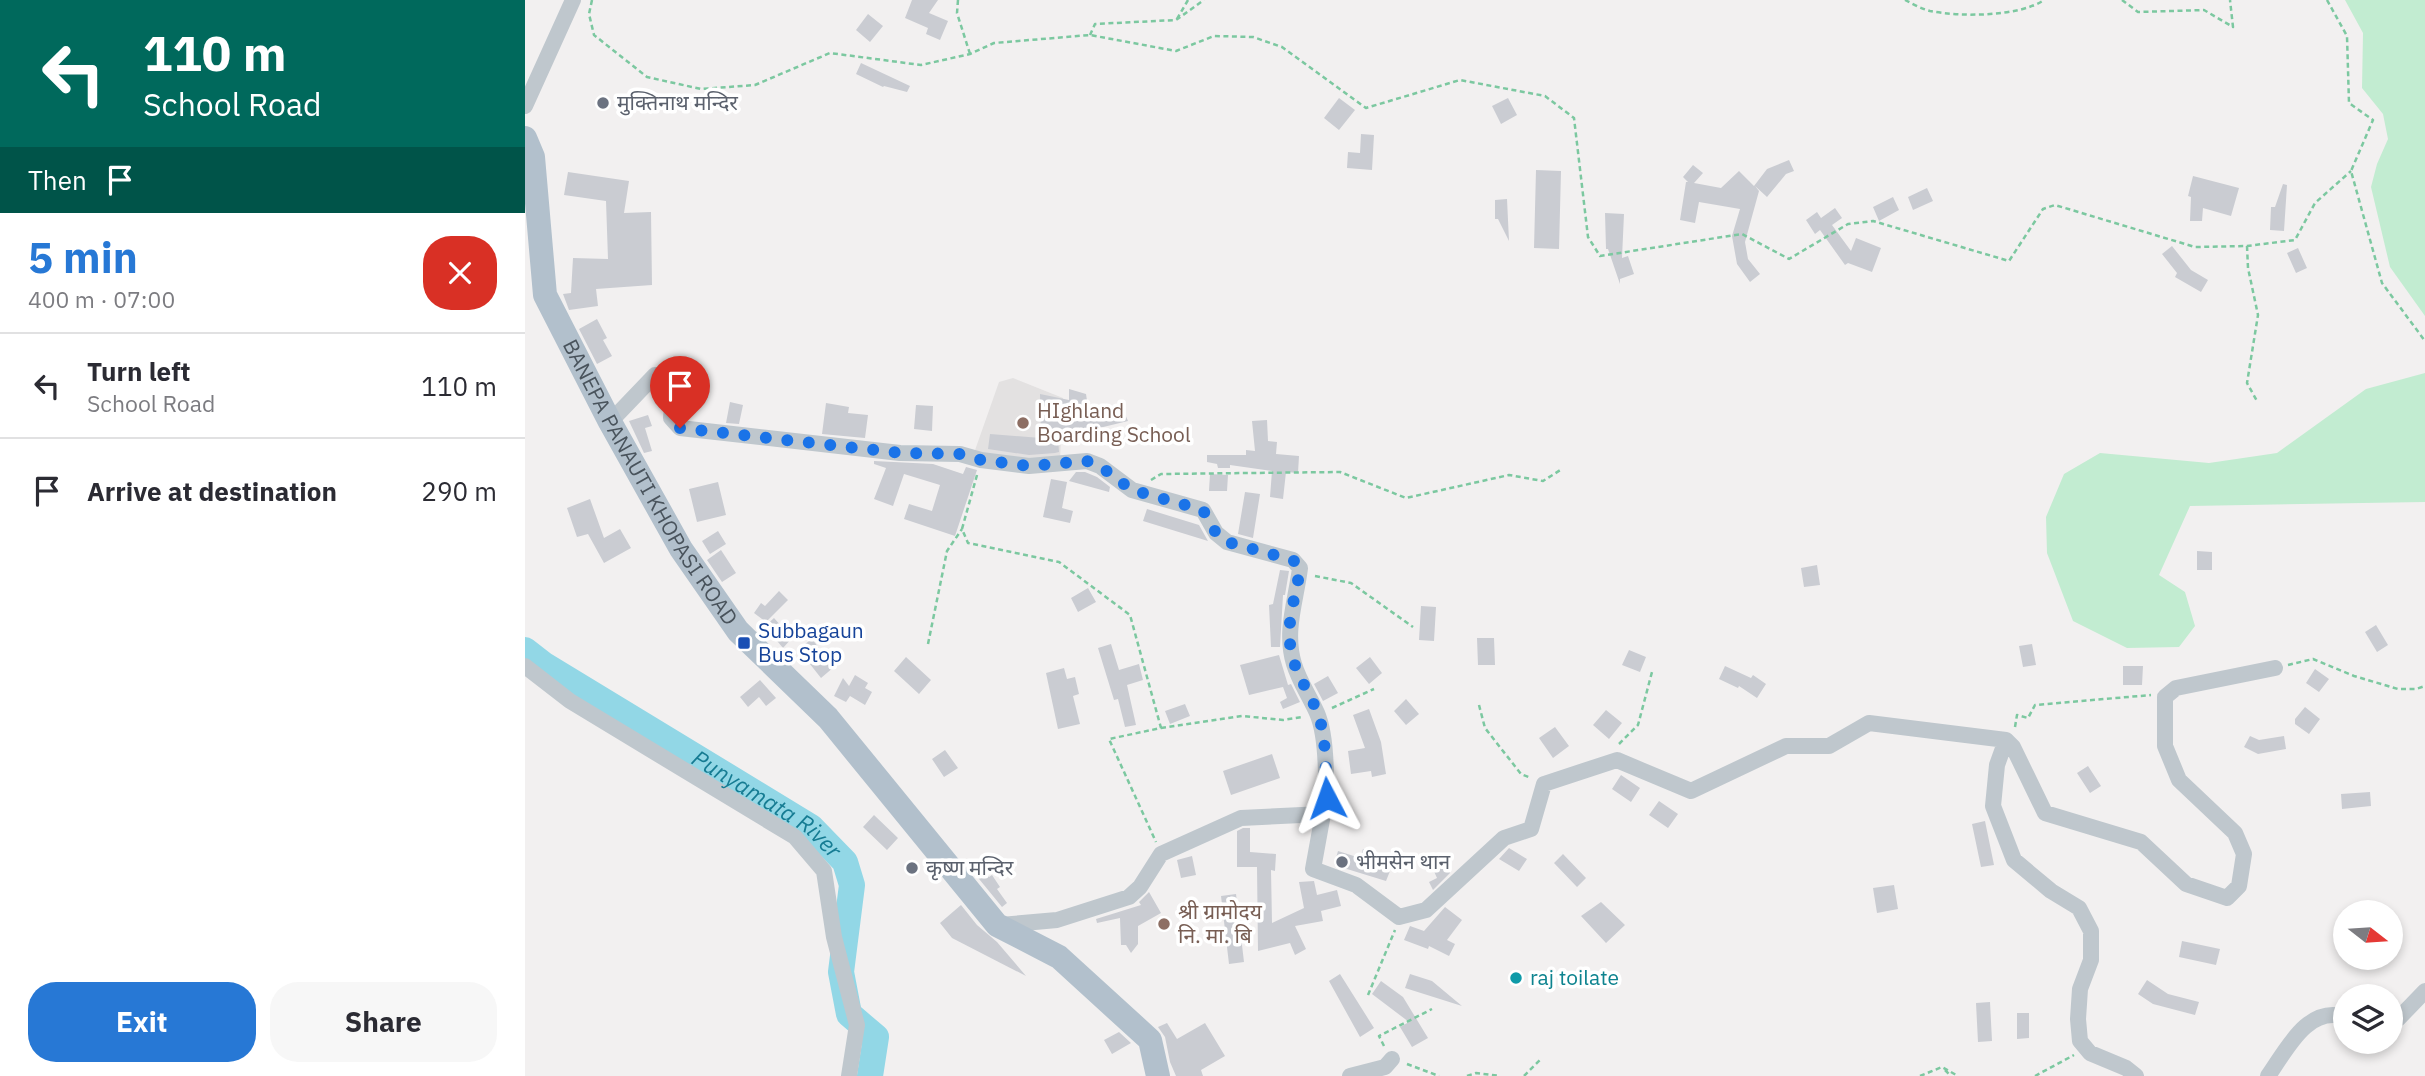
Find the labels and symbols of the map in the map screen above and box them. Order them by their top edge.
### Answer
place label: मुक्तिनाथ मन्दिर [617,88,738,116]
marker: मुक्तिनाथ मन्दिर [595,95,611,111]
street label: BANEPA PANAUTI KHOPASI ROAD [557,334,745,630]
pin [650,356,710,428]
place label: HIghland Boarding School [1037,396,1191,448]
marker: HIghland Boarding School [1015,415,1031,431]
place label: Subbagaun Bus Stop [758,616,864,668]
marker: Subbagaun Bus Stop [736,635,752,651]
water label: Punyamata River [687,742,849,864]
position arrow [1290,761,1364,835]
place label: भीमसेन थान [1356,847,1450,875]
place label: कृष्ण मन्दिर [926,853,1014,881]
marker: भीमसेन थान [1334,854,1350,870]
marker: कृष्ण मन्दिर [904,860,920,876]
place label: श्री ग्रामोदय नि. मा. बि [1178,897,1263,949]
north arrow [2333,900,2403,970]
marker: श्री ग्रामोदय नि. मा. बि [1156,916,1172,932]
place label: raj toilate [1530,963,1619,991]
marker: raj toilate [1508,970,1524,986]

